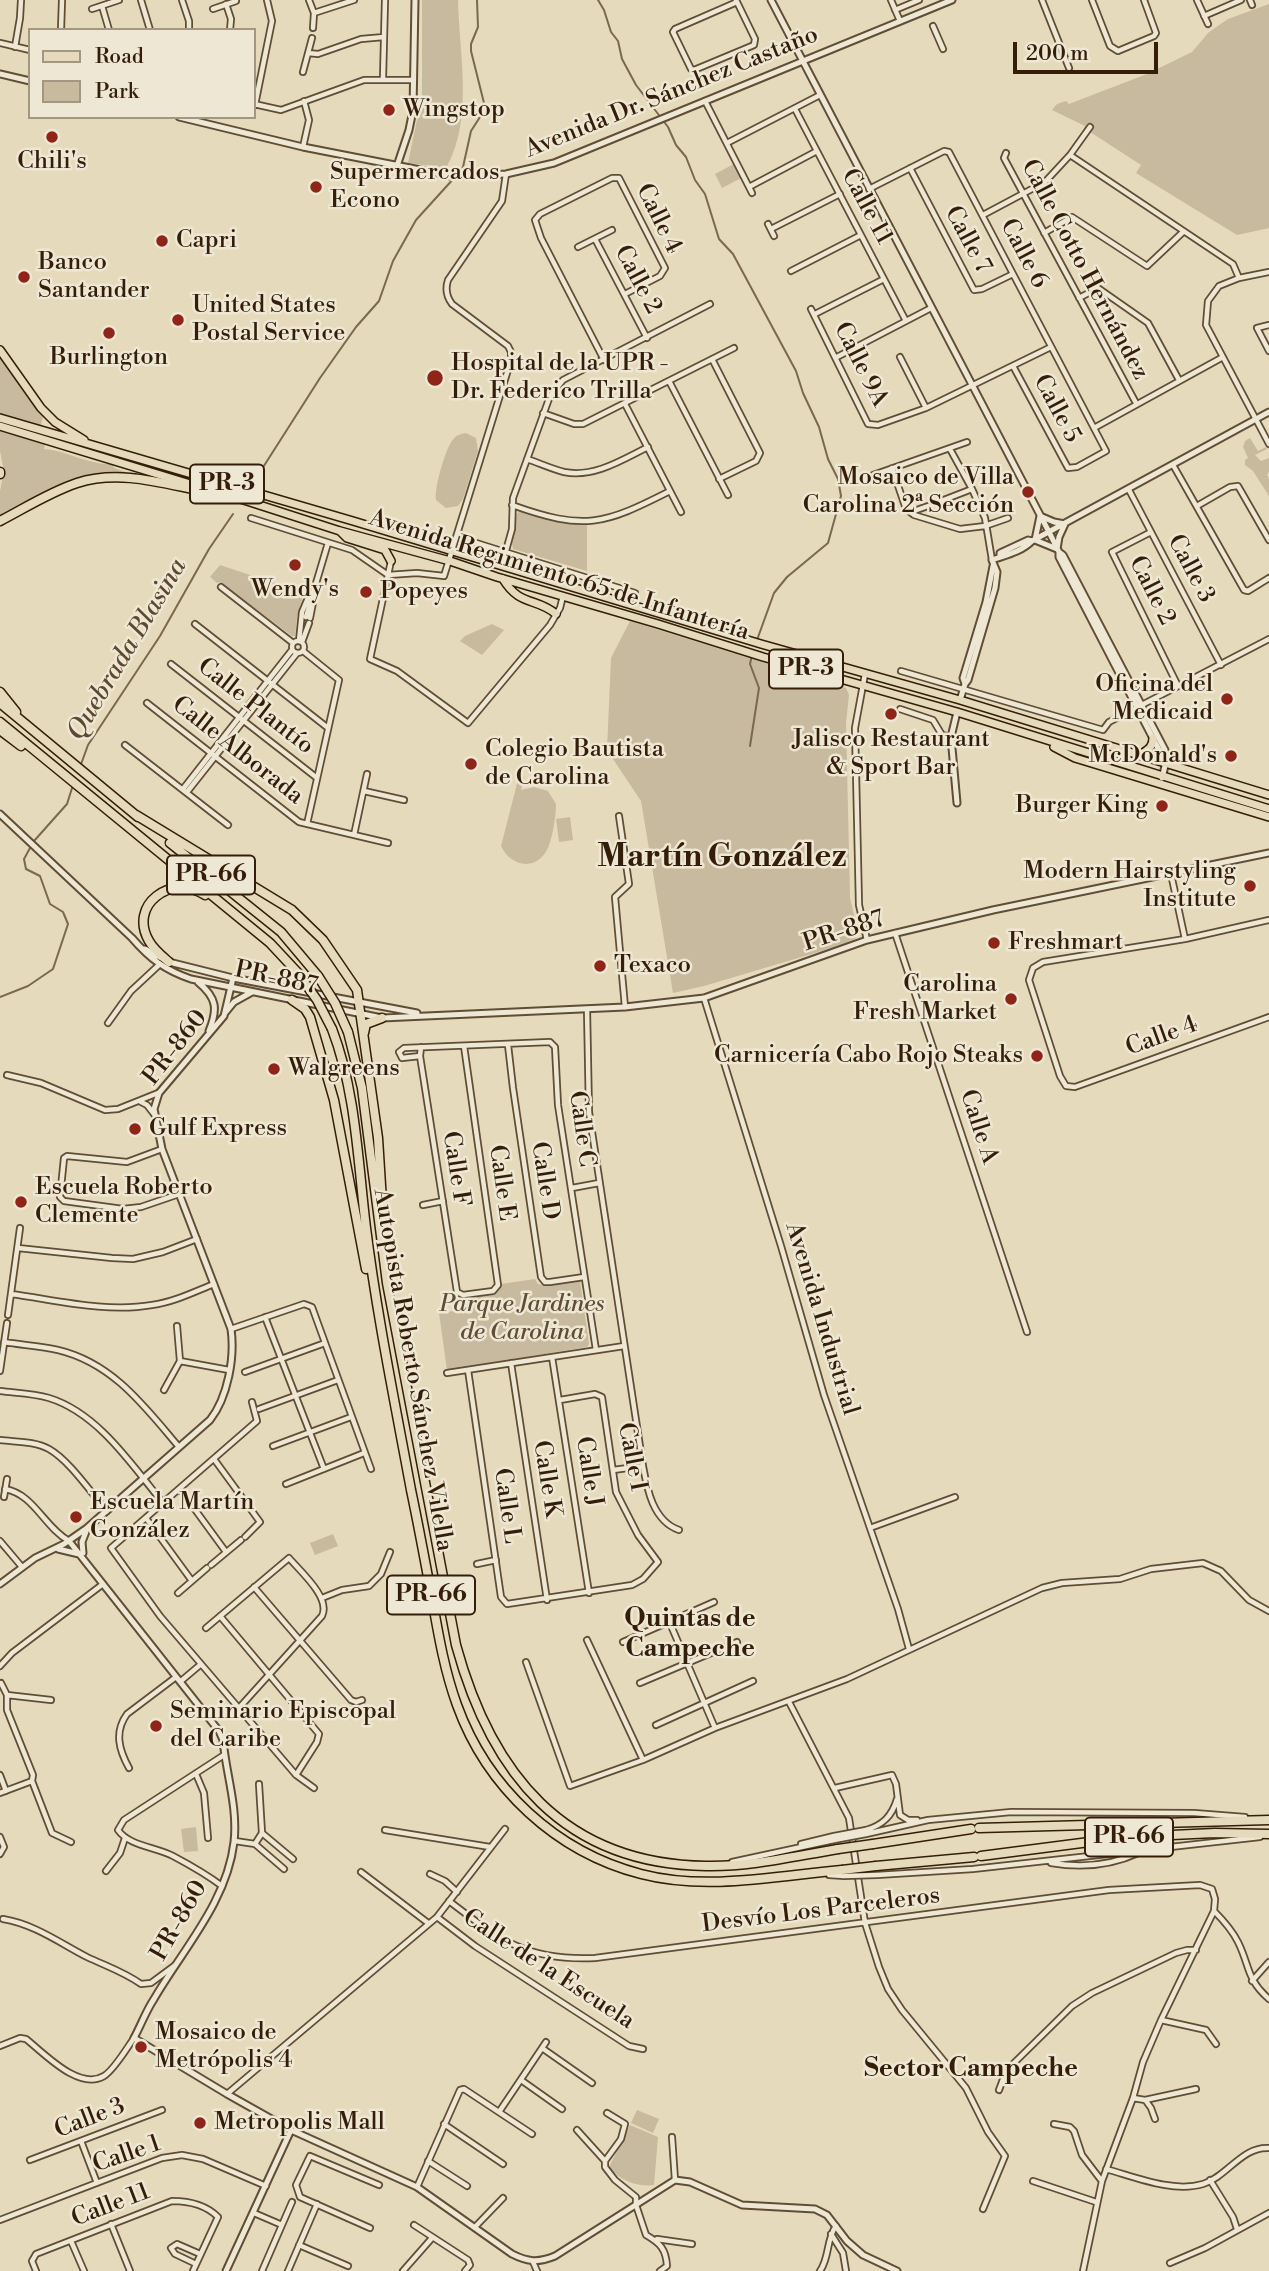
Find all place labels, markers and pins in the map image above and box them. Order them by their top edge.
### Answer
place label: Wingstop [403,96,505,124]
marker: Wingstop [381,102,397,118]
marker: Chili's [44,129,60,145]
place label: Chili's [17,148,87,176]
place label: Supermercados Econo [330,159,499,215]
marker: Supermercados Econo [308,179,324,195]
place label: Capri [176,227,237,255]
marker: Capri [154,233,170,249]
place label: Banco Santander [38,249,150,305]
marker: Banco Santander [16,269,32,285]
place label: United States Postal Service [192,292,345,348]
marker: United States Postal Service [170,312,186,328]
marker: Burlington [101,325,117,341]
place label: Burlington [50,344,168,372]
place label: Hospital de la UPR - Dr. Federico Trilla [451,350,669,406]
marker: Hospital de la UPR - Dr. Federico Trilla [425,368,445,388]
place label: Mosaico de Villa Carolina 2ª Sección [803,464,1014,520]
marker: Mosaico de Villa Carolina 2ª Sección [1020,484,1036,500]
marker: Wendy's [287,557,303,573]
place label: Wendy's [251,576,339,604]
place label: Popeyes [380,578,468,606]
marker: Popeyes [358,584,374,600]
place label: Oficina del Medicaid [1095,671,1213,727]
marker: Oficina del Medicaid [1219,691,1235,707]
marker: Jalisco Restaurant & Sport Bar [883,706,899,722]
place label: Jalisco Restaurant & Sport Bar [792,726,990,782]
place label: Colegio Bautista de Carolina [485,736,664,792]
place label: McDonald's [1088,742,1217,770]
marker: McDonald's [1223,748,1239,764]
marker: Colegio Bautista de Carolina [463,756,479,772]
place label: Burger King [1016,792,1148,820]
marker: Burger King [1154,798,1170,814]
place label: Modern Hairstyling Institute [1023,858,1236,914]
marker: Modern Hairstyling Institute [1242,878,1258,894]
place label: Freshmart [1008,929,1123,957]
marker: Freshmart [986,935,1002,951]
place label: Texaco [614,952,691,980]
marker: Texaco [592,958,608,974]
place label: Carolina Fresh Market [853,971,997,1027]
marker: Carolina Fresh Market [1003,991,1019,1007]
place label: Carnicería Cabo Rojo Steaks [714,1042,1023,1070]
marker: Carnicería Cabo Rojo Steaks [1029,1048,1045,1064]
place label: Walgreens [288,1055,400,1083]
marker: Walgreens [266,1061,282,1077]
place label: Gulf Express [149,1115,287,1143]
marker: Gulf Express [127,1121,143,1137]
place label: Escuela Roberto Clemente [35,1174,213,1230]
marker: Escuela Roberto Clemente [13,1194,29,1210]
place label: Escuela Martín González [90,1489,254,1545]
marker: Escuela Martín González [68,1509,84,1525]
place label: Seminario Episcopal del Caribe [170,1698,396,1754]
marker: Seminario Episcopal del Caribe [148,1718,164,1734]
place label: Mosaico de Metrópolis 4 [155,2019,293,2075]
marker: Mosaico de Metrópolis 4 [133,2039,149,2055]
place label: Metropolis Mall [214,2109,385,2137]
marker: Metropolis Mall [192,2115,208,2131]

